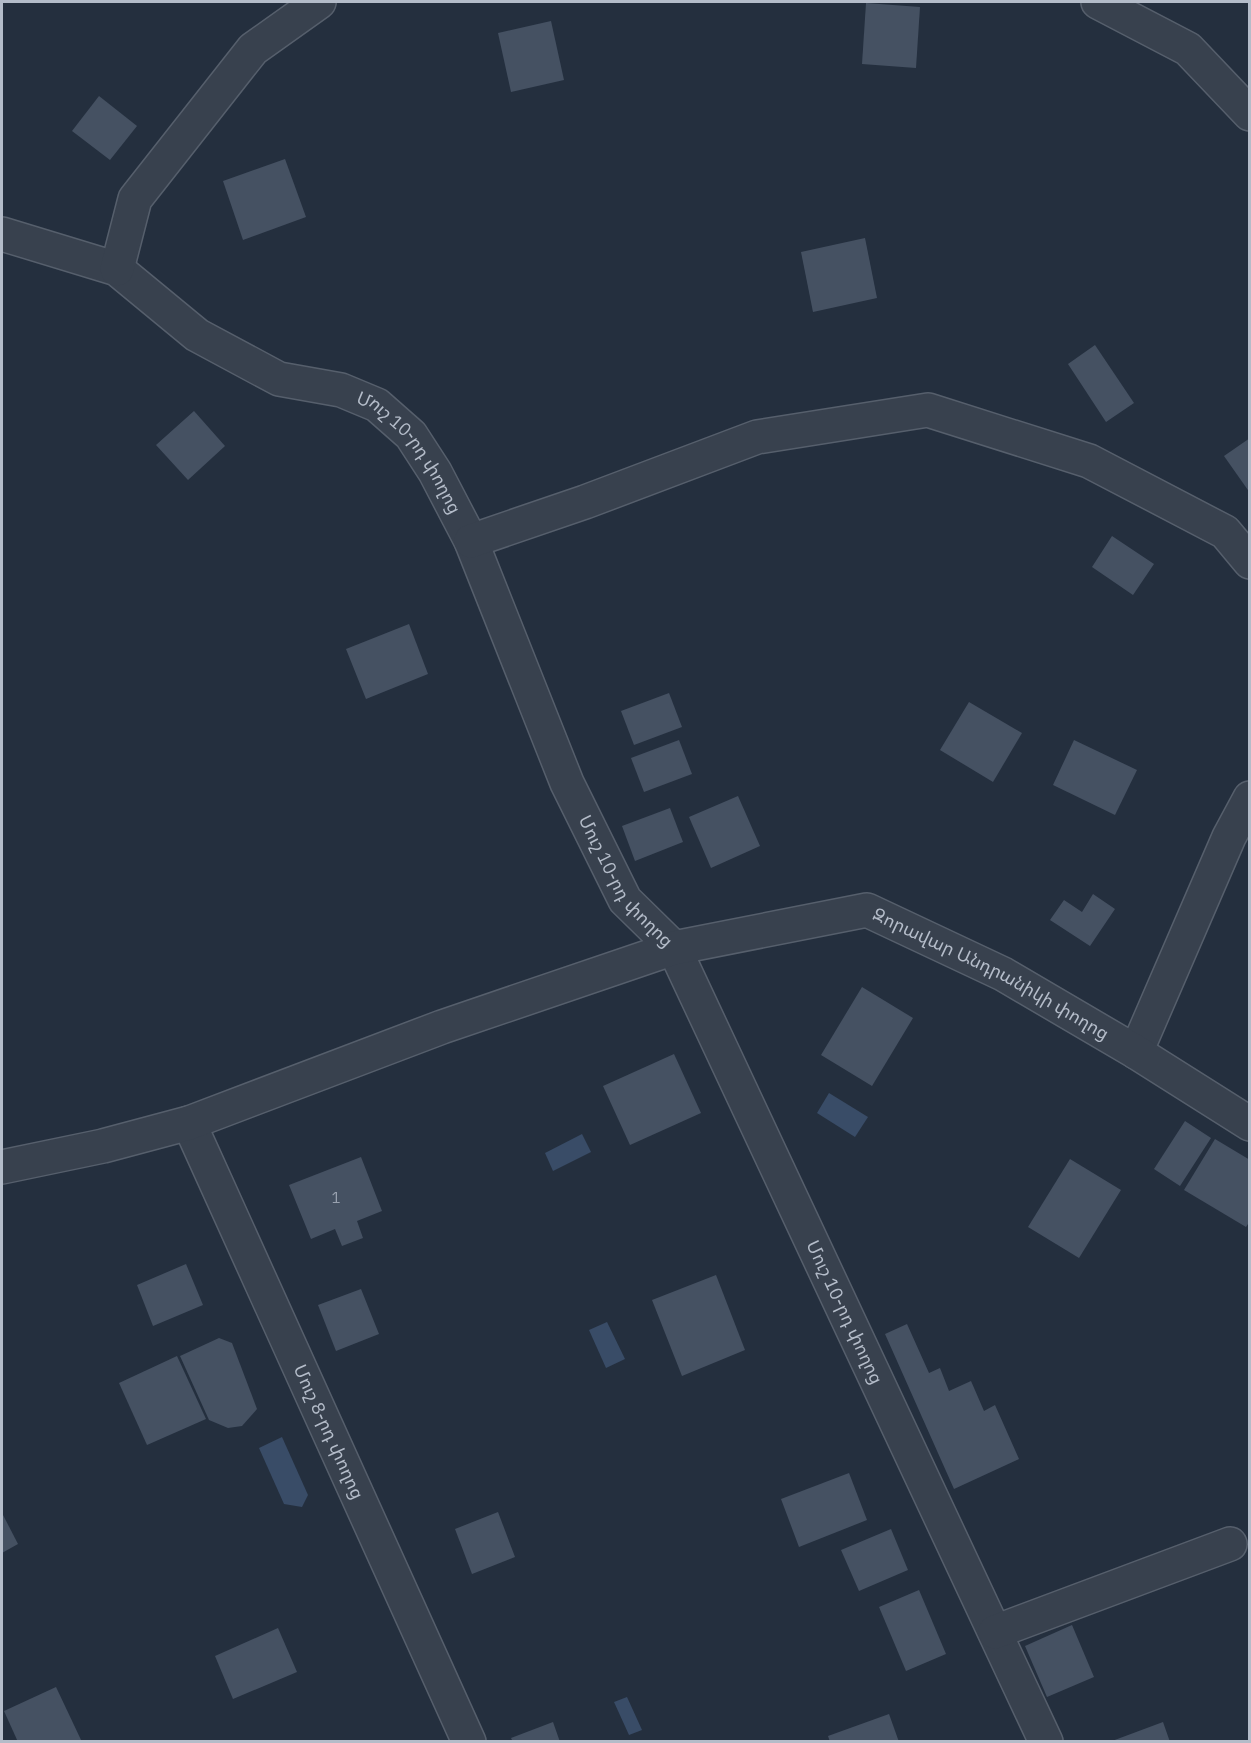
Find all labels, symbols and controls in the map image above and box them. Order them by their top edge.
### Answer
street label: Մուշ 10-րդ փողոց [353,386,467,518]
street label: Մուշ 10-րդ փողոց [574,811,678,952]
street label: Զորավար Անդրանիկի փողոց [869,902,1113,1045]
house number: 1 [331,1188,341,1207]
street label: Մուշ 10-րդ փողոց [802,1236,889,1388]
street label: Մուշ 8-րդ փողոց [289,1361,370,1503]

